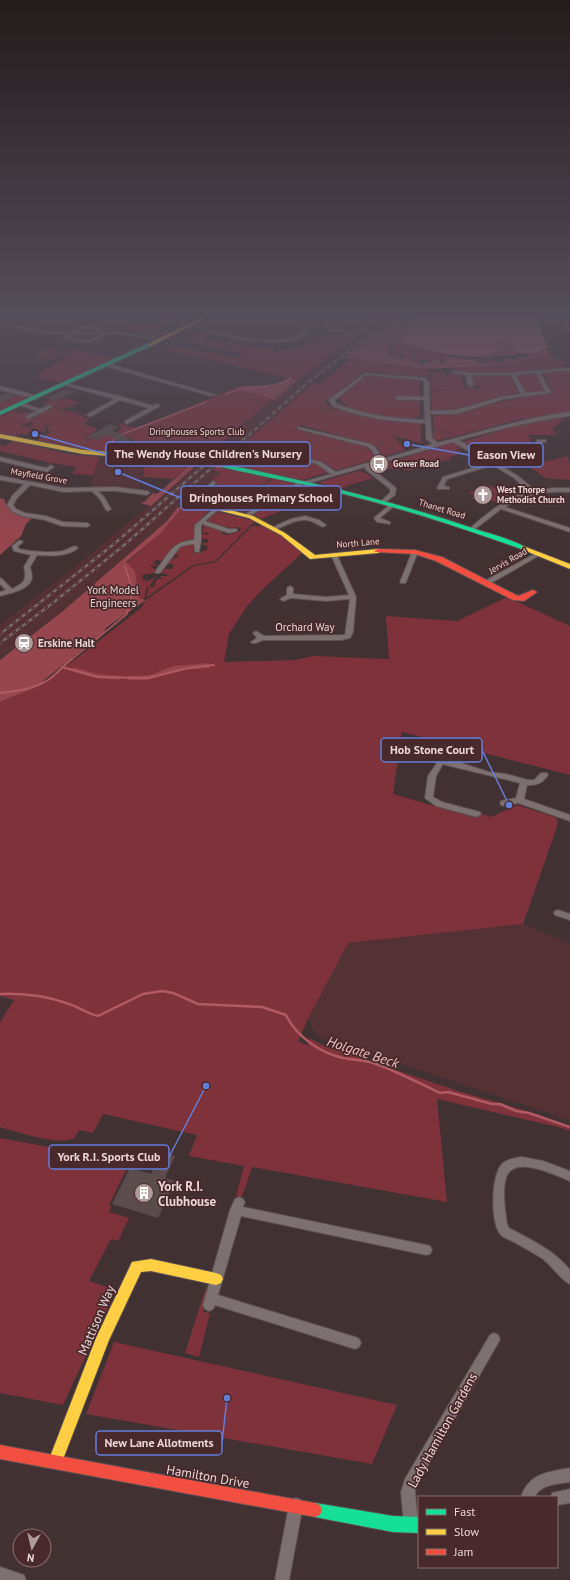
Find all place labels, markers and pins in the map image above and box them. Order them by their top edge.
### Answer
callout: The Wendy House Children's Nursery [106,442,310,466]
callout: Eason View [469,443,543,467]
bus stop icon: Gower Road [368,453,390,475]
place label: Gower Road [393,458,439,469]
church icon: West Thorpe Methodist Church [472,484,494,506]
place label: West Thorpe Methodist Church [497,484,565,505]
callout: Dringhouses Primary School [181,486,341,510]
station icon: Erskine Halt [13,632,35,654]
place label: Erskine Halt [38,636,95,650]
callout: Hob Stone Court [381,738,482,762]
callout: York R.I. Sports Club [49,1145,169,1169]
place label: York R.I. Clubhouse [157,1178,217,1210]
building icon: York R.I. Clubhouse [133,1182,155,1204]
callout: New Lane Allotments [96,1431,222,1455]

